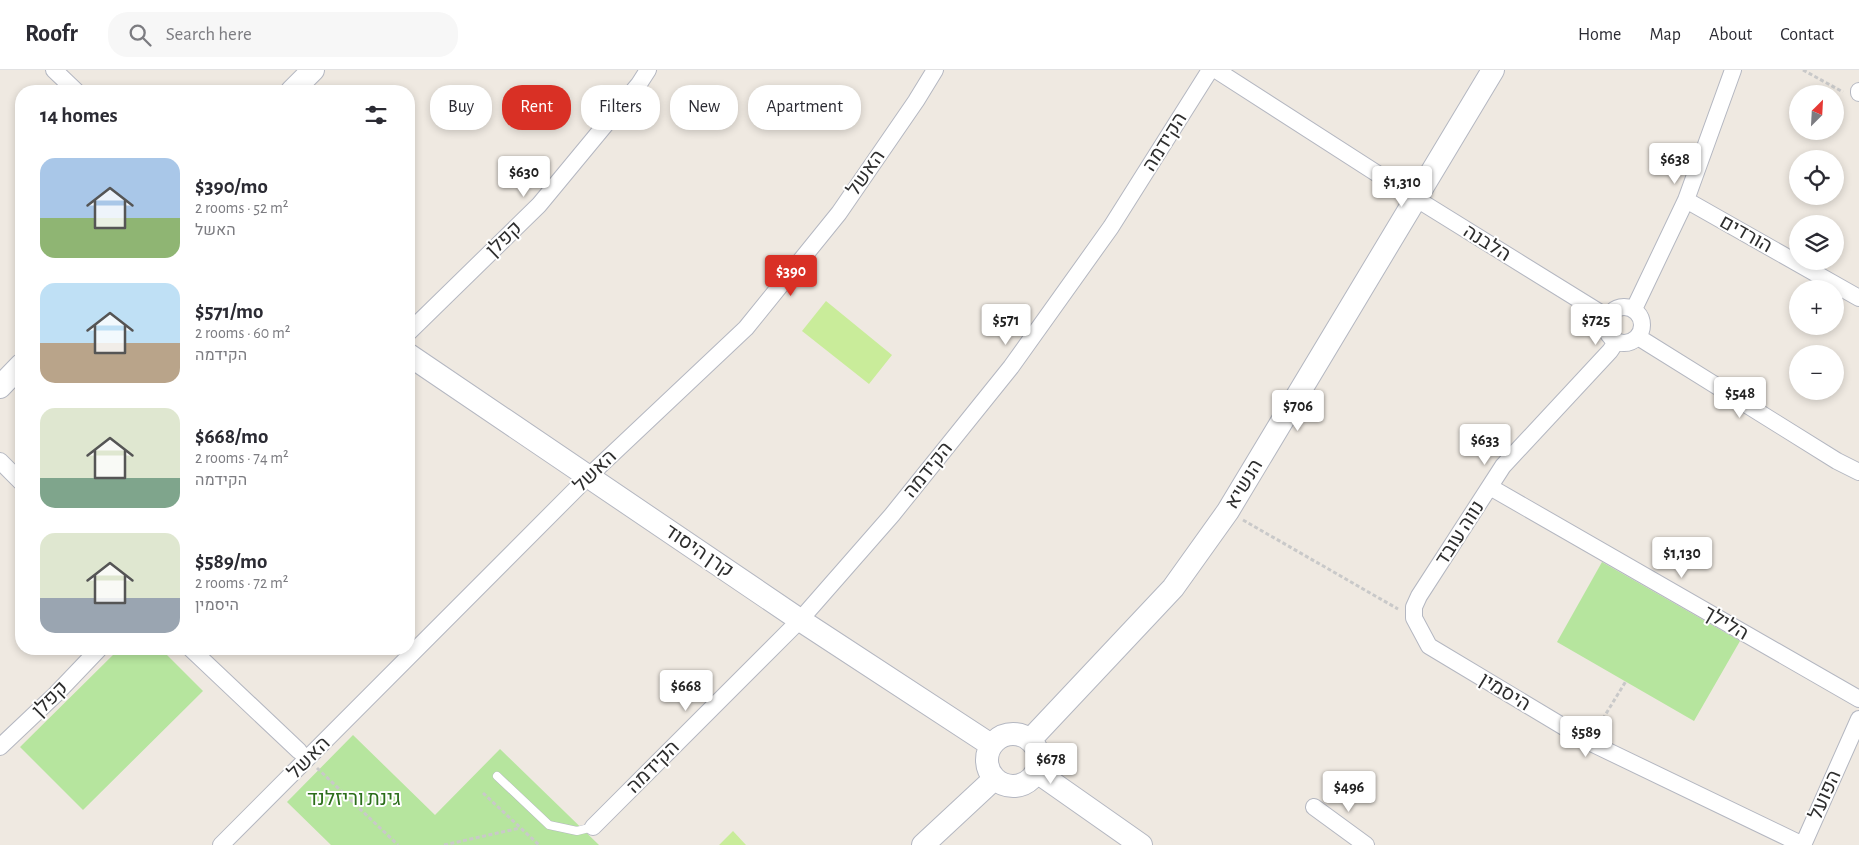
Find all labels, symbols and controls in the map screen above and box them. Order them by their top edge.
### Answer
search box [108,12,458,57]
icon: search [126,21,154,49]
text: Roofr [25,22,78,46]
text: Search here [166,25,252,44]
text: Home [1578,26,1621,44]
text: Map [1649,26,1681,44]
text: About [1709,26,1752,44]
text: Contact [1780,26,1834,44]
chip: Buy [430,85,492,130]
chip: Rent [502,85,571,130]
chip: Filters [581,85,660,130]
chip: New [670,85,738,130]
chip: Apartment [748,85,861,130]
north arrow [1789,85,1844,140]
map controls [1789,85,1844,400]
icon: filters [362,101,390,129]
text: 14 homes [40,105,118,126]
street label: הקידמה [1139,109,1191,175]
pin: $638 [1645,142,1705,185]
street label: האשל [843,146,889,200]
button: locate [1789,150,1844,205]
text: $638 [1660,151,1690,167]
pin: $630 [494,156,554,198]
text: $630 [509,164,539,180]
pin: $1,310 [1361,166,1443,208]
text: $1,310 [1383,174,1421,190]
text: $390/mo [195,176,268,197]
icon: home [80,178,140,238]
text: 2 rooms · 52 m² [195,200,288,216]
street label: הורדים [1716,212,1776,256]
button: layers [1789,215,1844,270]
street label: קפלן [482,218,526,260]
street label: הלבנה [1460,221,1514,265]
text: האשל [195,222,236,238]
pin: $390 [761,254,821,297]
text: $390 [776,263,806,279]
button: + [1789,280,1844,335]
text: $571/mo [195,301,263,322]
icon: home [80,303,140,363]
pin: $571 [976,304,1036,346]
pin: $725 [1566,304,1626,346]
text: $571 [993,312,1019,328]
text: $725 [1582,312,1610,328]
text: 2 rooms · 60 m² [195,325,290,341]
button: − [1789,345,1844,400]
text: הקידמה [195,347,247,363]
pin: $548 [1710,376,1770,419]
text: $548 [1725,385,1755,401]
pin: $706 [1268,390,1328,432]
text: $706 [1283,398,1313,414]
pin: $633 [1455,424,1515,466]
text: $668/mo [195,426,268,447]
icon: home [80,428,140,488]
text: $633 [1471,432,1499,448]
street label: הקידמה [900,438,956,502]
street label: האשל [570,446,620,496]
text: 2 rooms · 74 m² [195,450,289,466]
street label: הנשיא [1222,456,1266,512]
text: הקידמה [195,472,247,488]
street label: נווה עובד [1432,497,1488,569]
street label: קרן היסוד [661,521,737,581]
pin: $1,130 [1641,536,1723,579]
text: $1,130 [1663,545,1701,561]
text: $589/mo [195,551,267,572]
icon: home [80,553,140,613]
text: 2 rooms · 72 m² [195,575,288,591]
text: היסמין [195,597,239,613]
street label: הלילך [1700,602,1752,644]
street label: היסמין [1476,669,1534,715]
pin: $668 [656,670,716,712]
street label: קפלן [28,677,72,721]
text: $668 [671,678,701,694]
pin: $589 [1556,716,1616,758]
text: $589 [1571,724,1601,740]
street label: האשל [284,733,334,783]
street label: הקידמה [623,737,683,797]
pin: $678 [1021,742,1081,785]
text: $678 [1036,751,1066,767]
street label: הפועל [1805,767,1845,823]
pin: $496 [1319,770,1379,813]
text: $496 [1334,779,1364,795]
park label: גינת וריזלנד [307,789,401,809]

